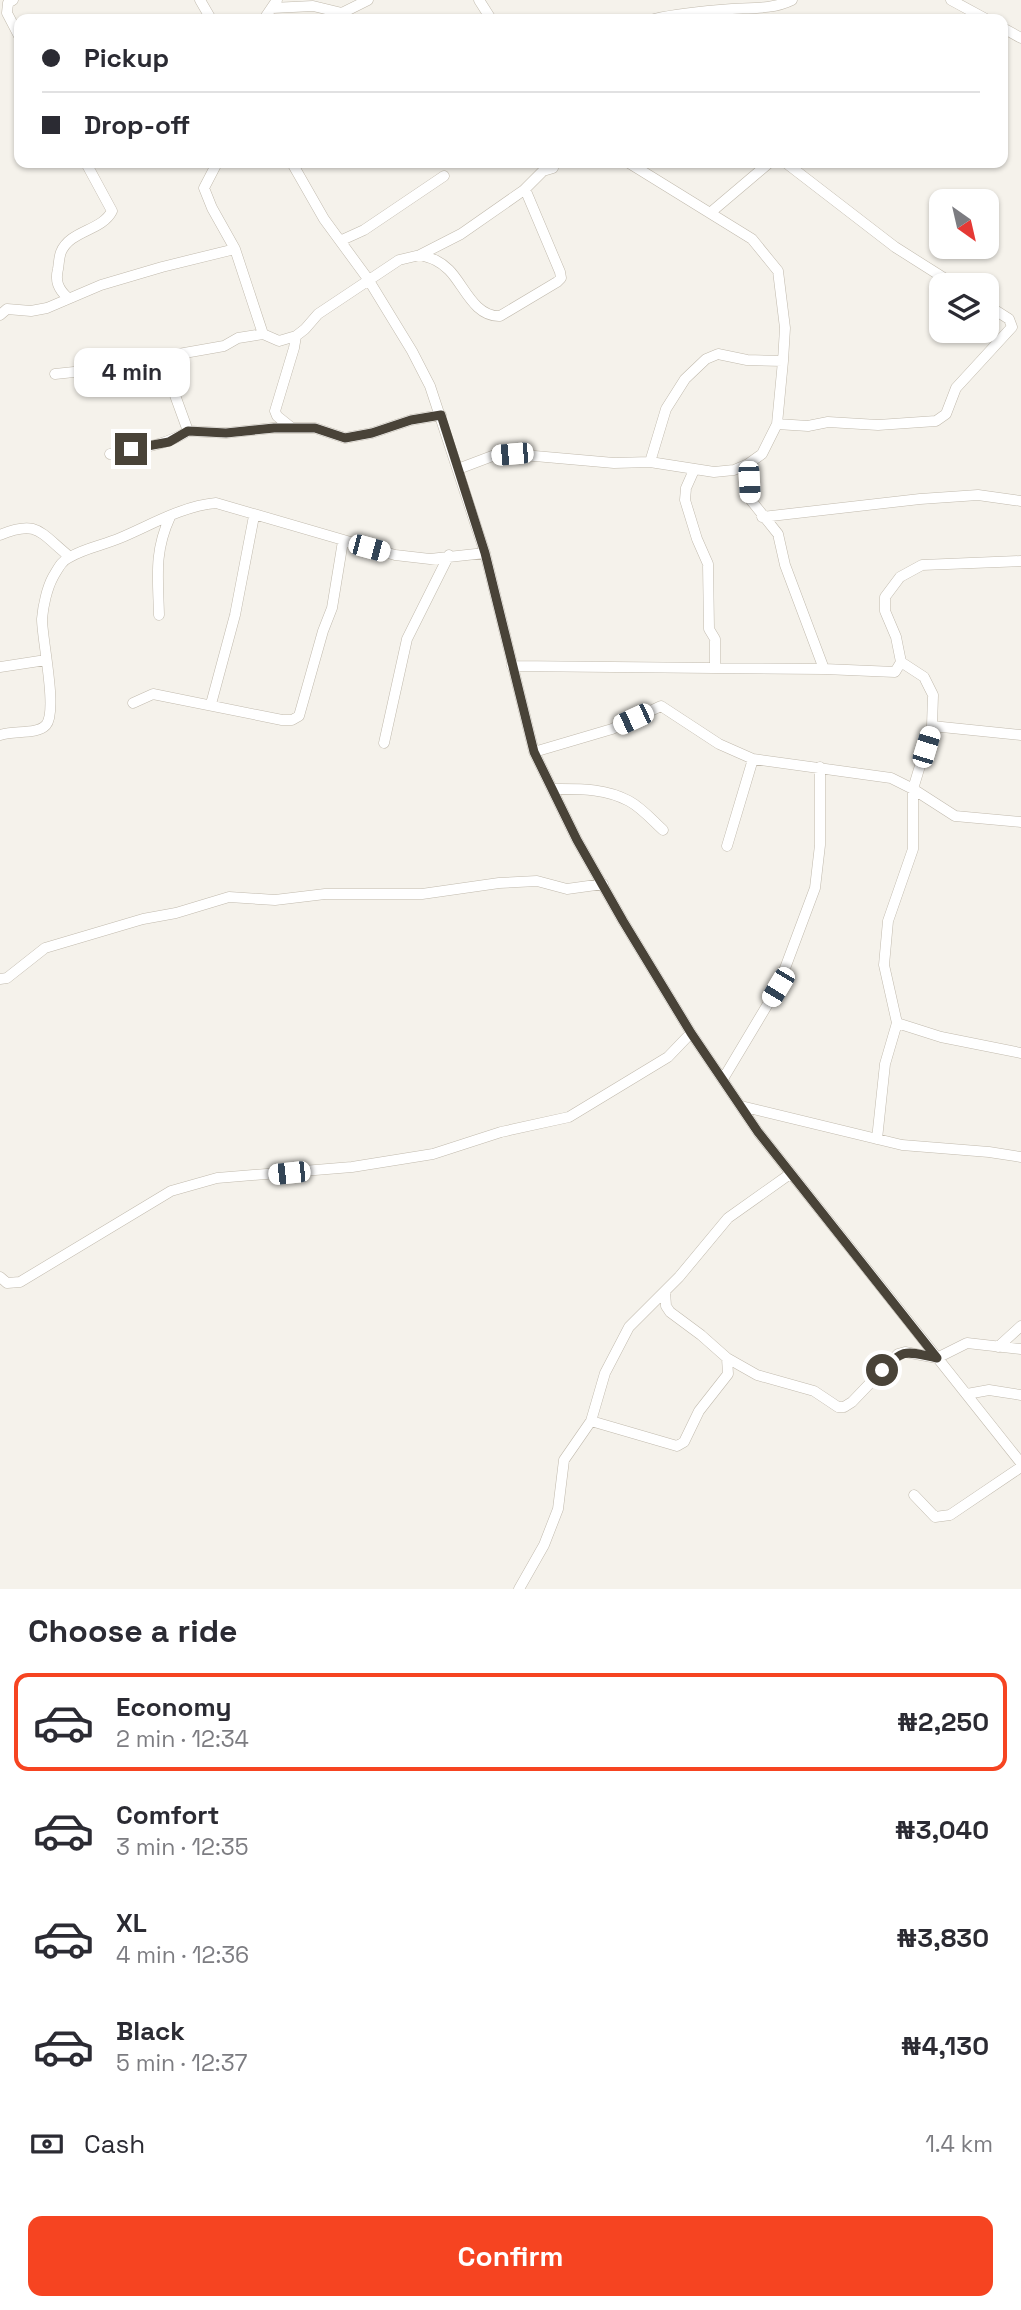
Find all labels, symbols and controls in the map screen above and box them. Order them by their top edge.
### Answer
text: Pickup [84,41,169,75]
text: Drop-off [84,108,190,142]
north arrow [929,189,999,259]
map controls [929,189,999,343]
button: layers [929,273,999,343]
callout: 4 min [73,348,189,396]
text: 4 min [102,357,162,387]
route end [115,433,147,465]
car [491,442,534,466]
car [738,460,761,504]
car [346,532,393,564]
car [610,701,657,737]
car [910,724,943,770]
car [759,964,798,1010]
car [268,1160,311,1186]
route start [866,1354,898,1386]
text: Choose a ride [28,1611,238,1651]
text: Economy [116,1690,232,1724]
icon: car [32,1691,95,1754]
text: ₦2,250 [897,1705,989,1739]
text: 2 min · 12:34 [116,1724,249,1754]
text: Comfort [116,1798,219,1832]
icon: car [32,1799,95,1862]
text: ₦3,040 [895,1813,989,1847]
text: 3 min · 12:35 [116,1832,248,1862]
text: XL [116,1906,147,1940]
icon: car [32,1907,95,1970]
text: ₦3,830 [896,1921,989,1955]
text: 4 min · 12:36 [116,1940,249,1970]
text: Black [116,2014,185,2048]
icon: car [32,2015,95,2078]
text: ₦4,130 [901,2029,989,2063]
text: 5 min · 12:37 [116,2048,248,2078]
icon: cash [28,2125,66,2163]
text: Cash [84,2127,145,2161]
text: 1.4 km [925,2129,993,2159]
button: Confirm [28,2216,993,2296]

